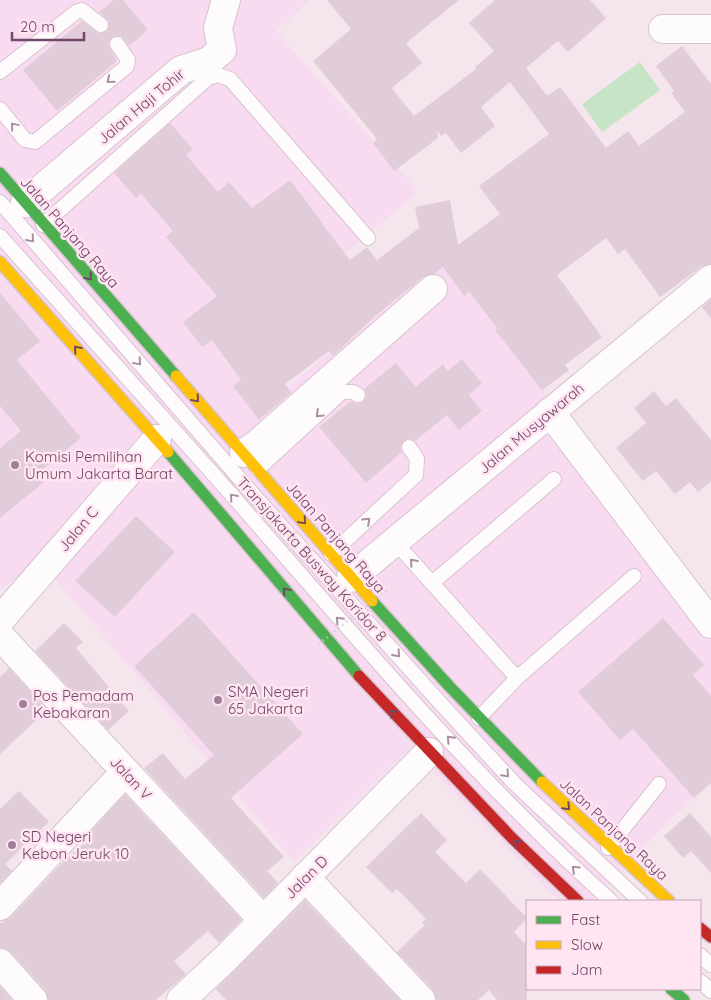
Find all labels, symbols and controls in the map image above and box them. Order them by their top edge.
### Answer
scale bar [12,10,85,42]
text: 20 m [20,17,55,36]
street label: Jalan Haji Tohir [94,64,189,148]
one-way arrow [107,75,116,83]
one-way arrow [11,123,20,132]
street label: Jalan Panjang Raya [16,172,124,292]
one-way arrow [26,234,35,243]
one-way arrow [83,271,92,280]
one-way arrow [74,345,83,354]
one-way arrow [132,357,141,366]
street label: Jalan Musyawarah [474,378,588,478]
one-way arrow [190,393,199,402]
one-way arrow [316,408,325,417]
place label: Komisi Pemilihan Umum Jakarta Barat [25,447,173,483]
marker: Komisi Pemilihan Umum Jakarta Barat [9,459,21,471]
street label: Transjakarta Busway Koridor 8 [233,473,391,645]
street label: Jalan Panjang Raya [282,477,390,597]
one-way arrow [230,494,239,503]
street label: Jalan C [54,503,102,555]
one-way arrow [297,516,306,525]
one-way arrow [361,518,370,527]
one-way arrow [410,559,419,568]
one-way arrow [283,588,292,597]
one-way arrow [336,617,345,626]
one-way arrow [391,649,400,658]
place label: SMA Negeri 65 Jakarta [228,682,308,718]
place label: Pos Pemadam Kebakaran [33,686,134,722]
marker: SMA Negeri 65 Jakarta [212,694,224,706]
marker: Pos Pemadam Kebakaran [17,698,29,710]
one-way arrow [390,710,399,719]
one-way arrow [447,736,456,745]
street label: Jalan V [106,752,156,804]
one-way arrow [500,769,509,778]
street label: Jalan Panjang Raya [556,774,672,884]
one-way arrow [561,801,570,810]
place label: SD Negeri Kebon Jeruk 10 [22,827,129,863]
marker: SD Negeri Kebon Jeruk 10 [6,839,18,851]
one-way arrow [514,840,523,849]
street label: Jalan D [280,851,332,903]
one-way arrow [571,865,580,874]
legend [526,900,701,990]
text: Fast [571,910,600,929]
text: Slow [571,935,603,954]
text: Jam [571,960,602,979]

